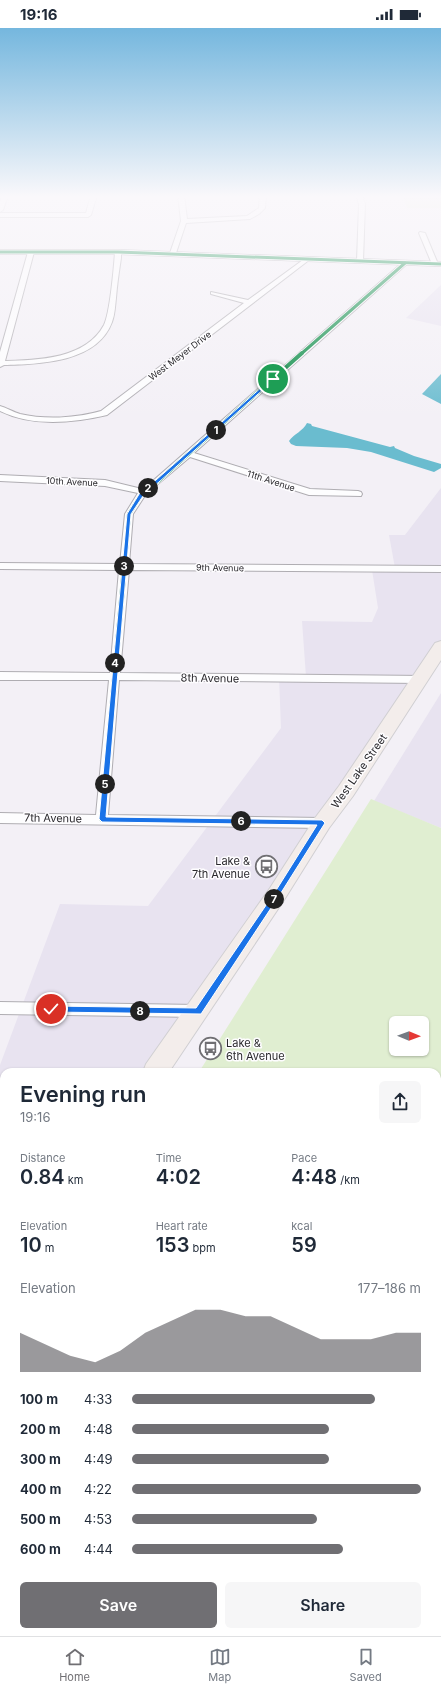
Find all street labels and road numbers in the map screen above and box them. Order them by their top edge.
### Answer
street label: West Meyer Drive [146,328,213,383]
street label: 11th Avenue [246,468,297,493]
street label: 10th Avenue [46,475,98,488]
street label: 9th Avenue [196,562,244,573]
street label: 8th Avenue [181,670,239,686]
street label: West Lake Street [328,731,390,811]
street label: 7th Avenue [24,810,82,826]

